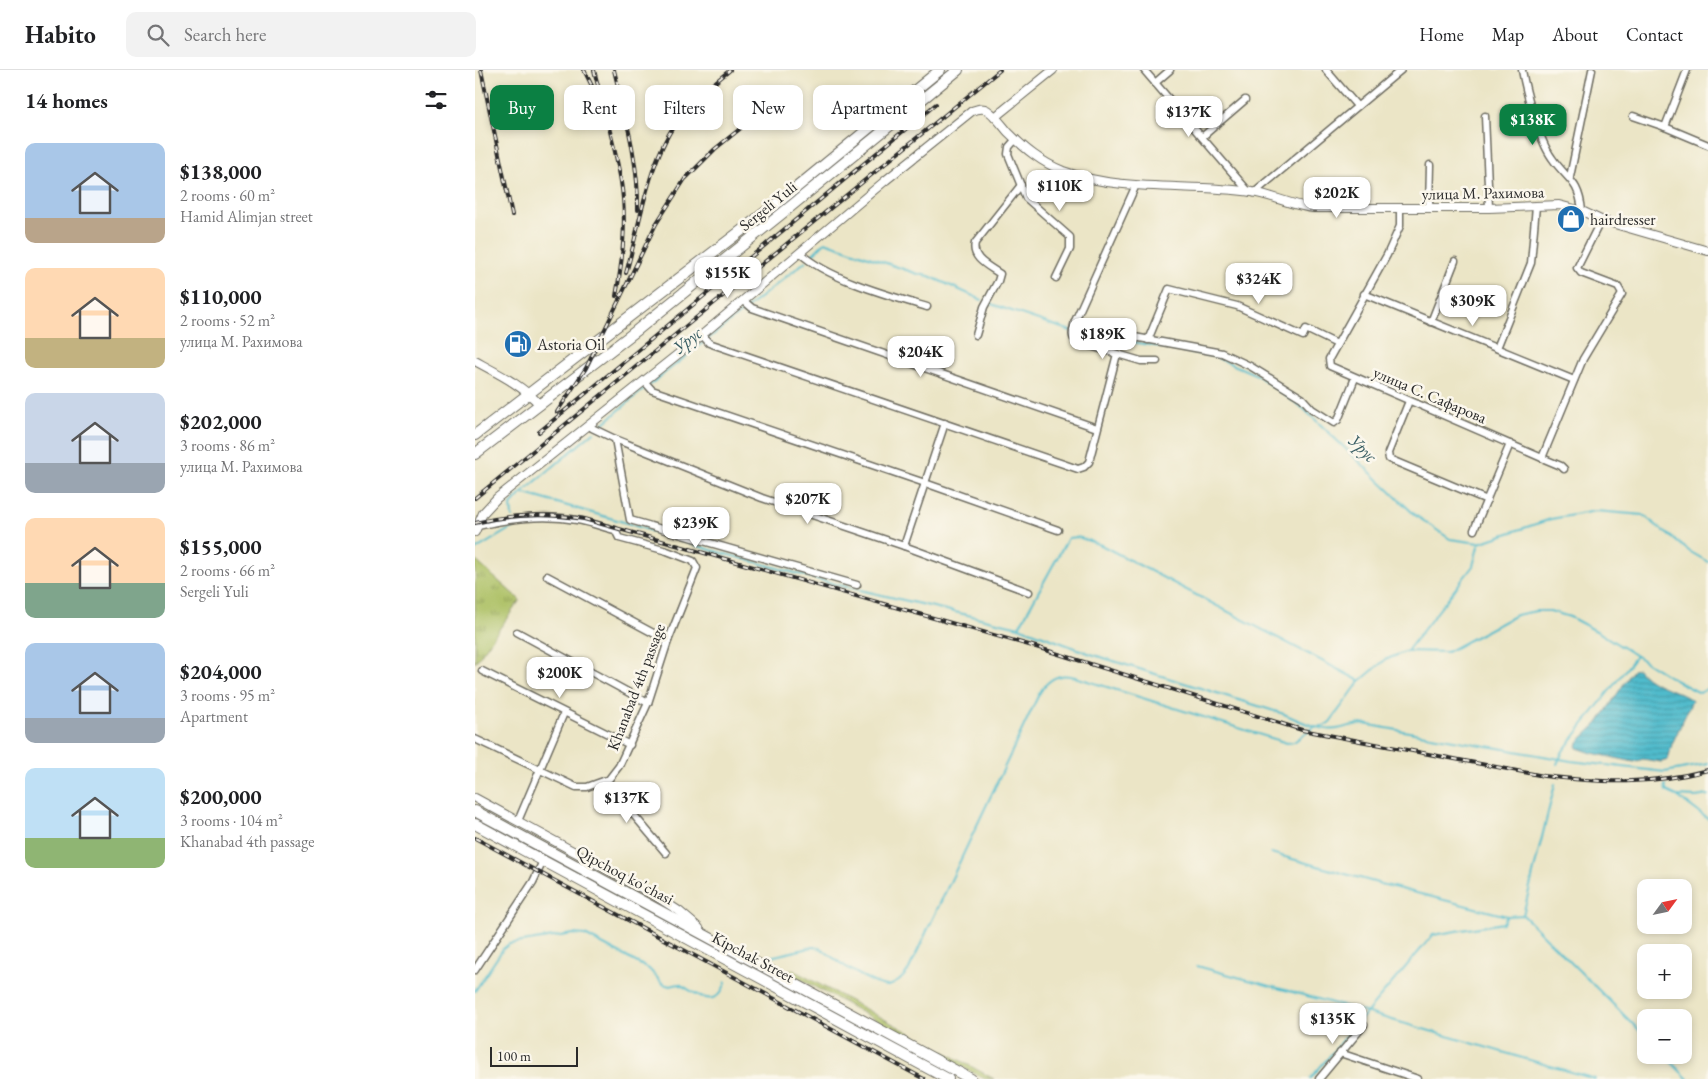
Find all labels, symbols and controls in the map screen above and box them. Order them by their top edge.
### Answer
search box [126,12,476,57]
text: Habito [25,19,96,50]
icon: search [144,21,172,49]
text: Search here [184,22,266,47]
text: Home [1419,23,1464,46]
text: Map [1492,23,1524,46]
text: About [1552,23,1598,46]
text: Contact [1626,23,1683,46]
chip: Buy [490,85,554,130]
chip: Rent [564,85,635,130]
chip: Filters [645,85,723,130]
chip: New [733,85,803,130]
chip: Apartment [813,85,925,130]
icon: filters [422,86,450,114]
text: 14 homes [25,87,108,114]
pin: $137K [1154,96,1224,138]
text: $137K [1167,101,1211,122]
pin: $138K [1498,104,1568,146]
text: $138K [1511,109,1555,130]
text: $138,000 [180,158,262,185]
icon: home [65,163,125,223]
pin: $110K [1025,170,1095,212]
text: $110K [1038,175,1082,196]
street label: Sergeli Yuli [735,176,801,236]
pin: $202K [1302,176,1372,219]
street label: улица М. Рахимова [1421,181,1545,205]
text: $202K [1315,182,1359,203]
text: 2 rooms · 60 m² [180,185,275,206]
shop icon: hairdresser [1556,204,1586,234]
text: Hamid Alimjan street [180,206,313,227]
place label: hairdresser [1590,209,1656,230]
pin: $155K [693,256,763,299]
text: $155K [706,262,750,283]
pin: $324K [1224,262,1294,305]
text: $324K [1237,268,1281,289]
text: $110,000 [180,283,262,310]
pin: $309K [1438,284,1508,327]
icon: home [65,288,125,348]
text: $309K [1451,290,1495,311]
text: 2 rooms · 52 m² [180,310,275,331]
pin: $189K [1068,318,1138,360]
water label: Урус [668,321,707,359]
text: $189K [1081,323,1125,344]
fuel station icon: Astoria Oil [503,329,533,359]
text: улица М. Рахимова [180,331,303,352]
place label: Astoria Oil [536,334,605,355]
pin: $204K [886,336,956,378]
text: $204K [899,341,943,362]
street label: улица С. Сафарова [1370,362,1491,429]
text: $202,000 [180,408,262,435]
icon: home [65,413,125,473]
water label: Урус [1343,429,1382,468]
text: 3 rooms · 86 m² [180,435,275,456]
text: улица М. Рахимова [180,456,303,477]
pin: $207K [773,482,843,525]
text: $207K [786,488,830,509]
pin: $239K [661,506,731,549]
text: $239K [674,512,718,533]
text: $155,000 [180,533,262,560]
icon: home [65,538,125,598]
text: 2 rooms · 66 m² [180,560,275,581]
text: Sergeli Yuli [180,581,249,602]
street label: Khanabad 4th passage [602,621,670,753]
pin: $200K [525,656,595,699]
text: $204,000 [180,658,262,685]
text: $200K [538,662,582,683]
icon: home [65,663,125,723]
text: 3 rooms · 95 m² [180,685,275,706]
text: Apartment [180,706,248,727]
pin: $137K [592,782,662,824]
text: $200,000 [180,783,262,810]
text: $137K [605,787,649,808]
icon: home [65,788,125,848]
text: 3 rooms · 104 m² [180,810,283,831]
text: Khanabad 4th passage [180,831,314,852]
street label: Qipchoq ko'chasi [573,840,677,910]
north arrow [1637,879,1693,934]
map controls [1637,879,1692,1064]
street label: Kipchak Street [708,927,798,987]
button: + [1637,944,1692,999]
pin: $135K [1298,1002,1368,1045]
text: $135K [1311,1008,1355,1029]
button: − [1637,1009,1692,1064]
scale bar [490,1044,577,1067]
text: 100 m [497,1047,531,1065]

